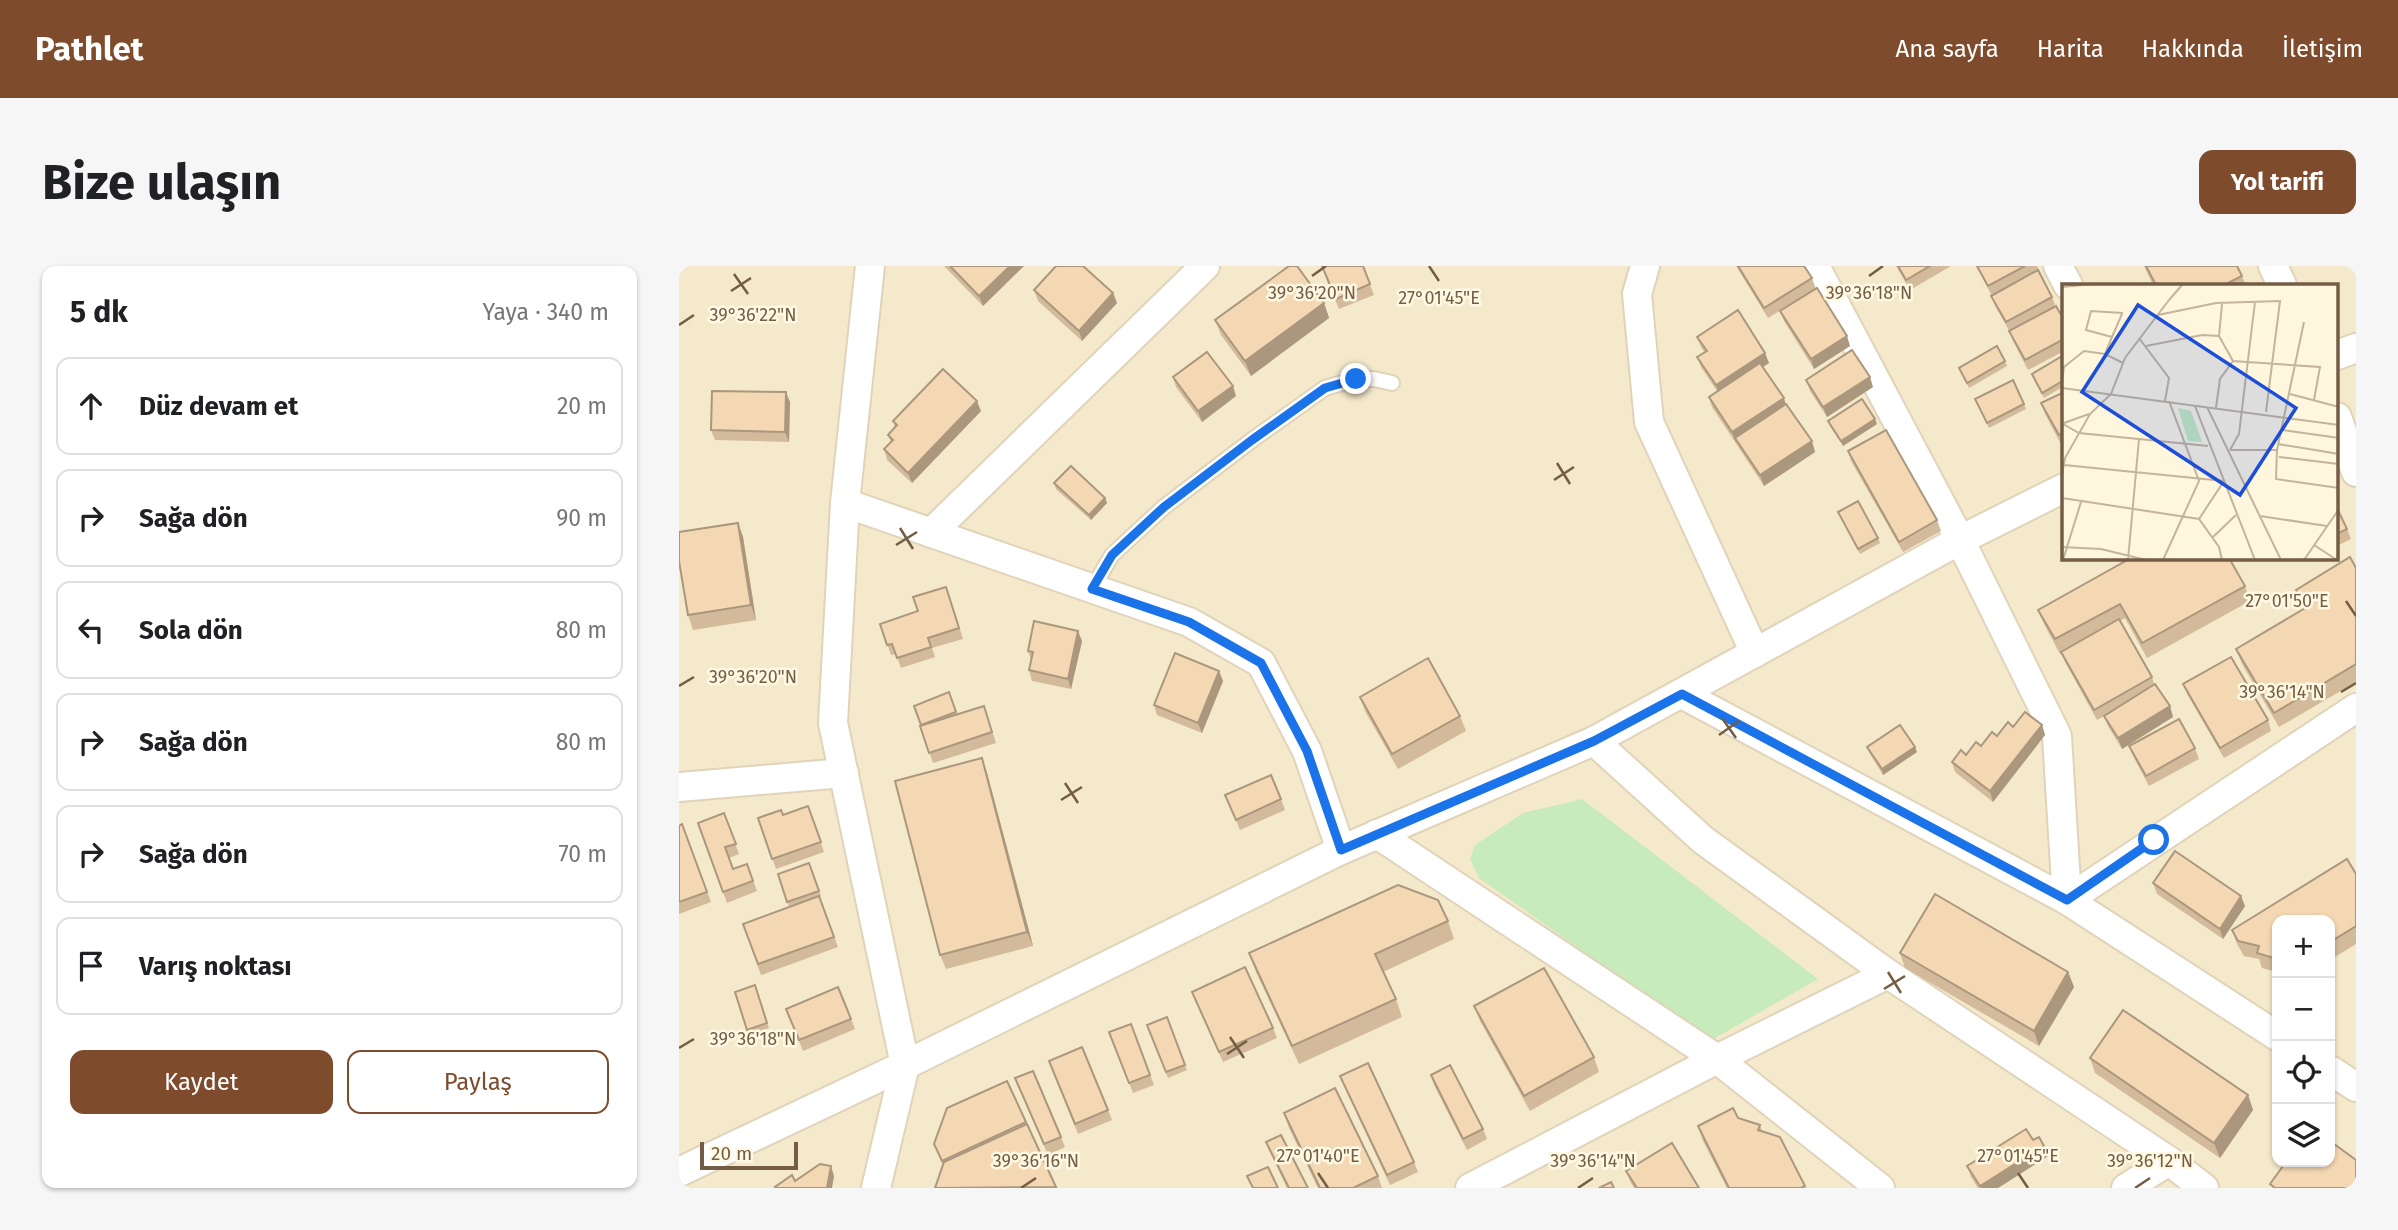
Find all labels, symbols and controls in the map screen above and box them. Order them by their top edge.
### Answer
text: Pathlet [35,29,144,69]
text: Ana sayfa [1895,35,1999,63]
text: Harita [2037,35,2104,63]
text: Hakkında [2142,35,2244,63]
text: İletişim [2282,35,2363,63]
button: Yol tarifi [2199,150,2356,214]
text: Bize ulaşın [42,153,281,212]
text: 39°36'20"N [1268,282,1356,304]
text: 39°36'18"N [1826,282,1912,304]
inset map [2062,284,2339,560]
text: 27°01'45"E [1398,287,1480,309]
text: 5 dk [70,294,128,330]
text: Yaya · 340 m [483,298,609,326]
text: 39°36'22"N [709,304,797,326]
route end [1340,363,1371,394]
icon: ahead [72,387,110,425]
text: Düz devam et [139,391,298,422]
text: 20 m [557,392,607,420]
icon: right [72,499,110,537]
text: Sağa dön [139,503,248,534]
text: 90 m [556,504,607,532]
text: 27°01'50"E [2245,590,2329,612]
icon: left [72,611,110,649]
text: Sola dön [139,615,243,646]
text: 80 m [556,616,607,644]
text: 39°36'20"N [709,666,797,688]
text: 39°36'14"N [2239,681,2325,703]
icon: right [72,723,110,761]
text: Sağa dön [139,727,248,758]
text: 80 m [556,728,607,756]
route start [2138,824,2169,855]
icon: right [72,835,110,873]
text: Sağa dön [139,839,248,870]
text: 70 m [558,840,607,868]
map controls [2272,915,2335,1167]
button: + [2272,915,2335,978]
icon: arrive [72,947,110,985]
text: Varış noktası [139,951,292,982]
button: − [2272,978,2335,1041]
text: 39°36'18"N [710,1028,796,1050]
button: locate [2272,1041,2335,1104]
button: Kaydet [70,1050,333,1114]
button: Paylaş [347,1050,609,1114]
button: layers [2272,1104,2335,1167]
scale bar [700,1139,798,1171]
text: 20 m [711,1142,752,1165]
text: 27°01'40"E [1276,1145,1360,1167]
text: 27°01'45"E [1977,1145,2059,1167]
text: 39°36'16"N [993,1150,1079,1172]
text: 39°36'14"N [1550,1150,1636,1172]
text: 39°36'12"N [2107,1150,2193,1172]

